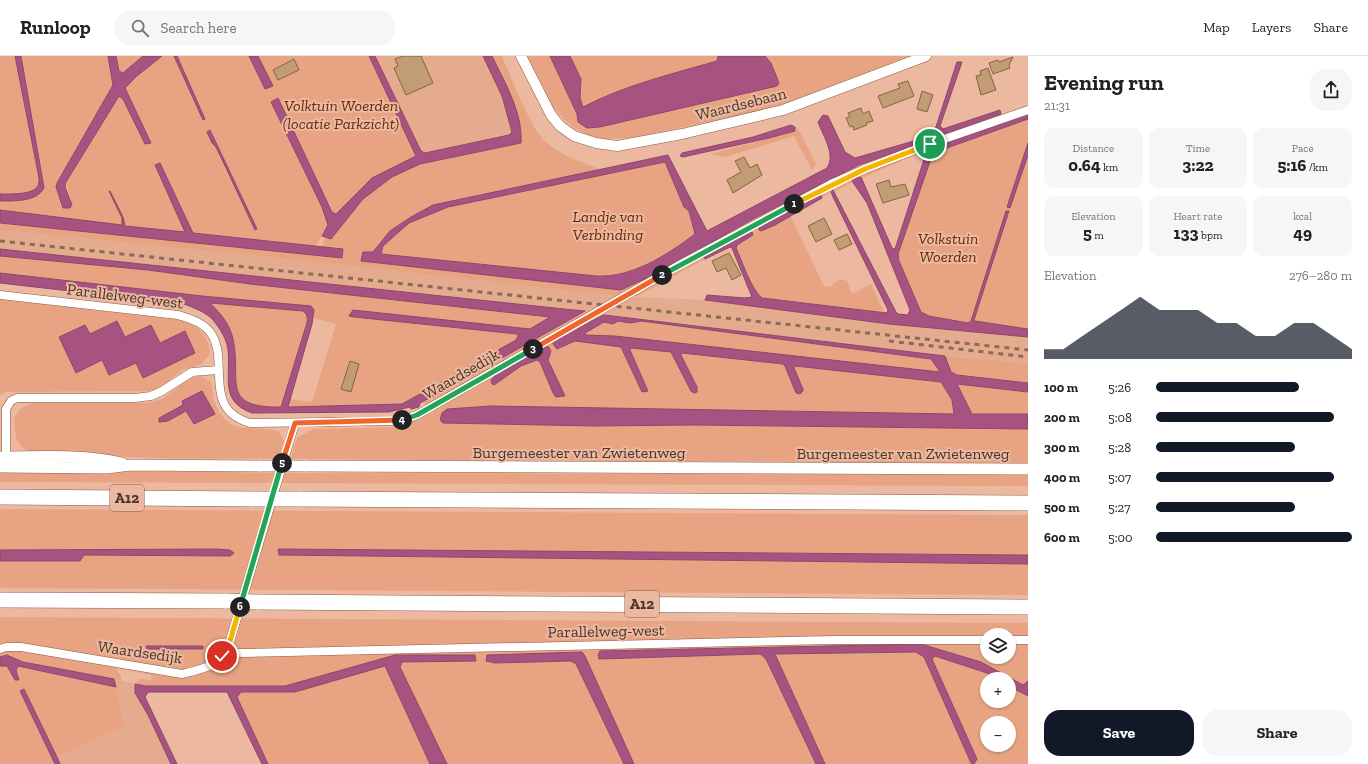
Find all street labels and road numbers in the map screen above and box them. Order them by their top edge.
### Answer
street label: Waardsebaan [694,83,789,124]
street label: Parallelweg-west [66,279,184,313]
street label: Waardsedijk [419,344,503,404]
street label: Burgemeester van Zwietenweg [472,443,686,462]
street label: Burgemeester van Zwietenweg [796,444,1010,463]
road number: A12 [110,485,144,511]
road number: A12 [625,591,659,617]
street label: Parallelweg-west [547,620,665,642]
street label: Waardsedijk [96,637,184,667]

